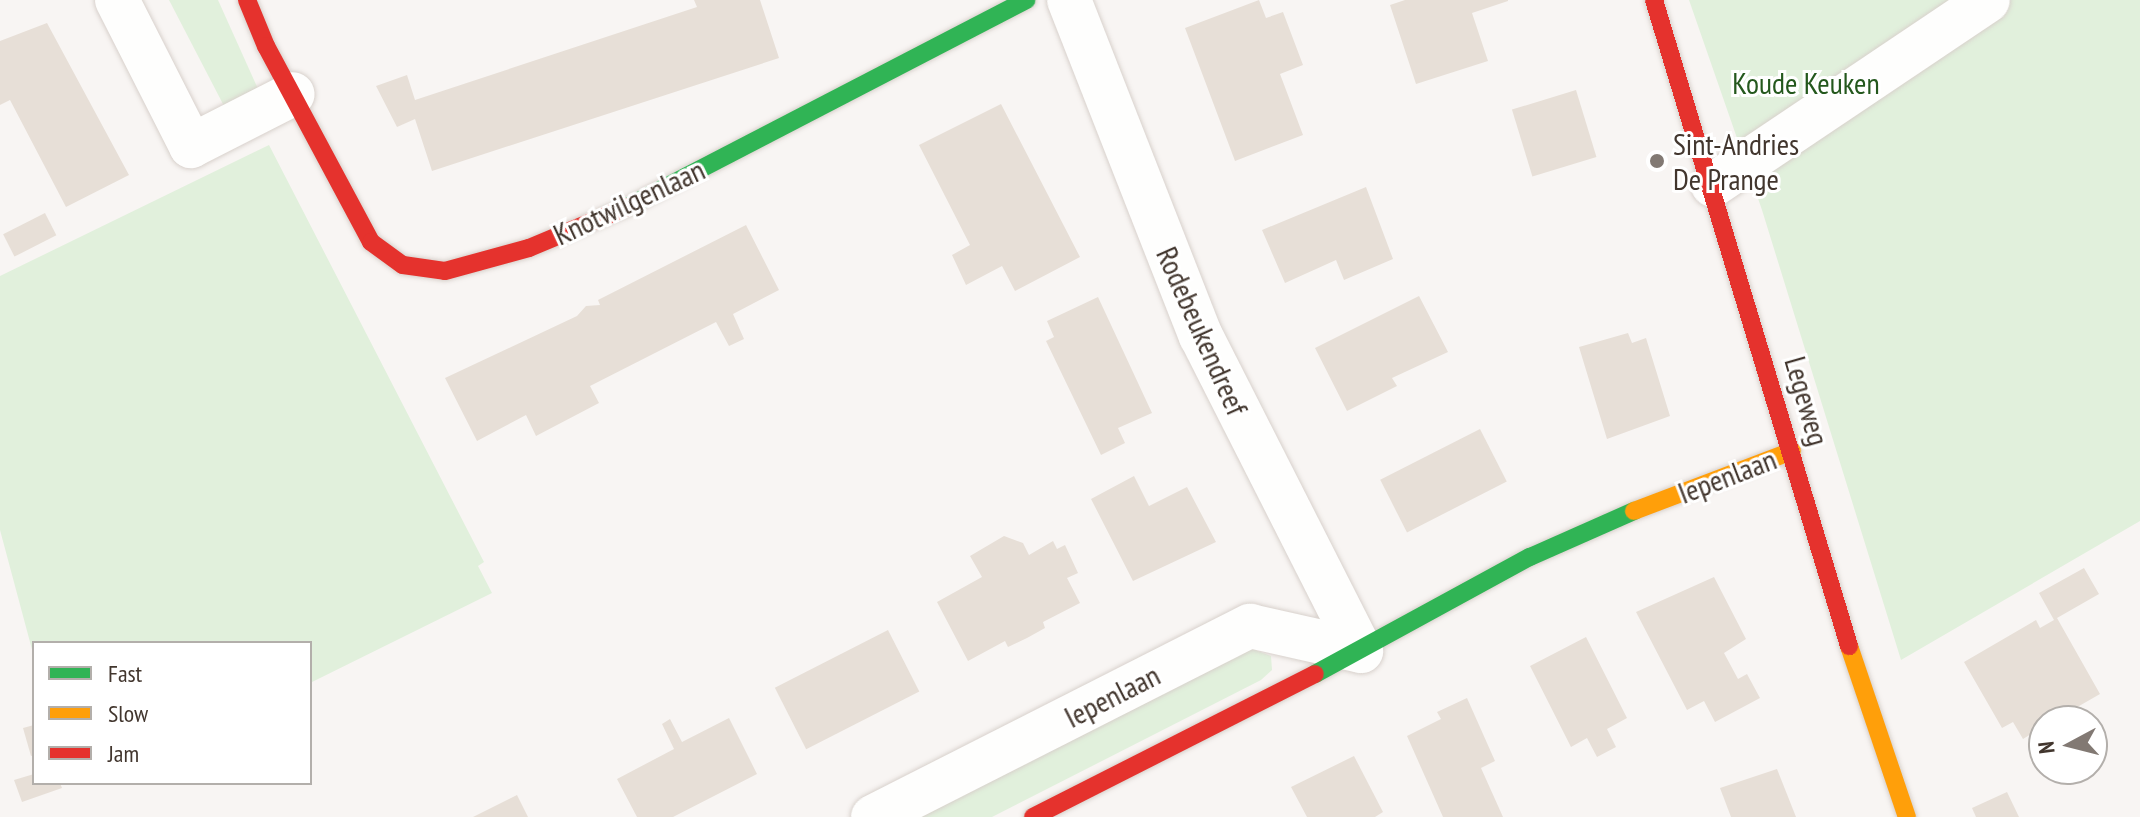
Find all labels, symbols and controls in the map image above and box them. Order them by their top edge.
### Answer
park label: Koude Keuken [1732,65,1880,101]
place label: Sint-Andries De Prange [1673,126,1799,196]
street label: Knotwilgenlaan [548,151,710,253]
marker: Sint-Andries De Prange [1648,152,1666,170]
street label: Rodebeukendreef [1149,241,1255,421]
street label: Legeweg [1777,352,1837,450]
street label: Iepenlaan [1673,441,1781,511]
legend [32,641,312,785]
street label: Iepenlaan [1058,657,1166,735]
text: Fast [108,658,142,689]
text: Slow [108,698,148,729]
north arrow [2028,705,2108,785]
text: Jam [108,738,139,769]
text: N [2032,740,2061,755]

